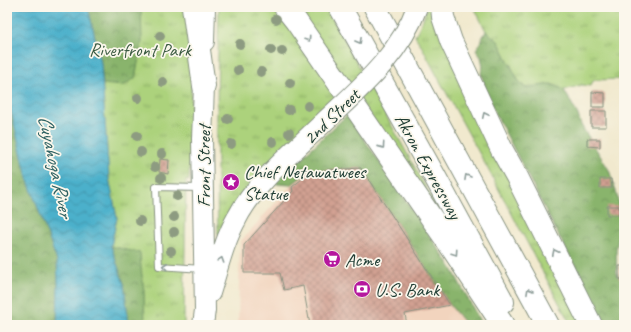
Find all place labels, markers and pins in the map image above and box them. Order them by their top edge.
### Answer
place label: Chief Netawatwees Statue [244,160,368,206]
place icon: Chief Netawatwees Statue [221,172,241,192]
place label: Acme [345,248,381,272]
supermarket icon: Acme [322,249,342,269]
place label: U.S. Bank [375,278,440,302]
bank icon: U.S. Bank [352,279,372,299]

